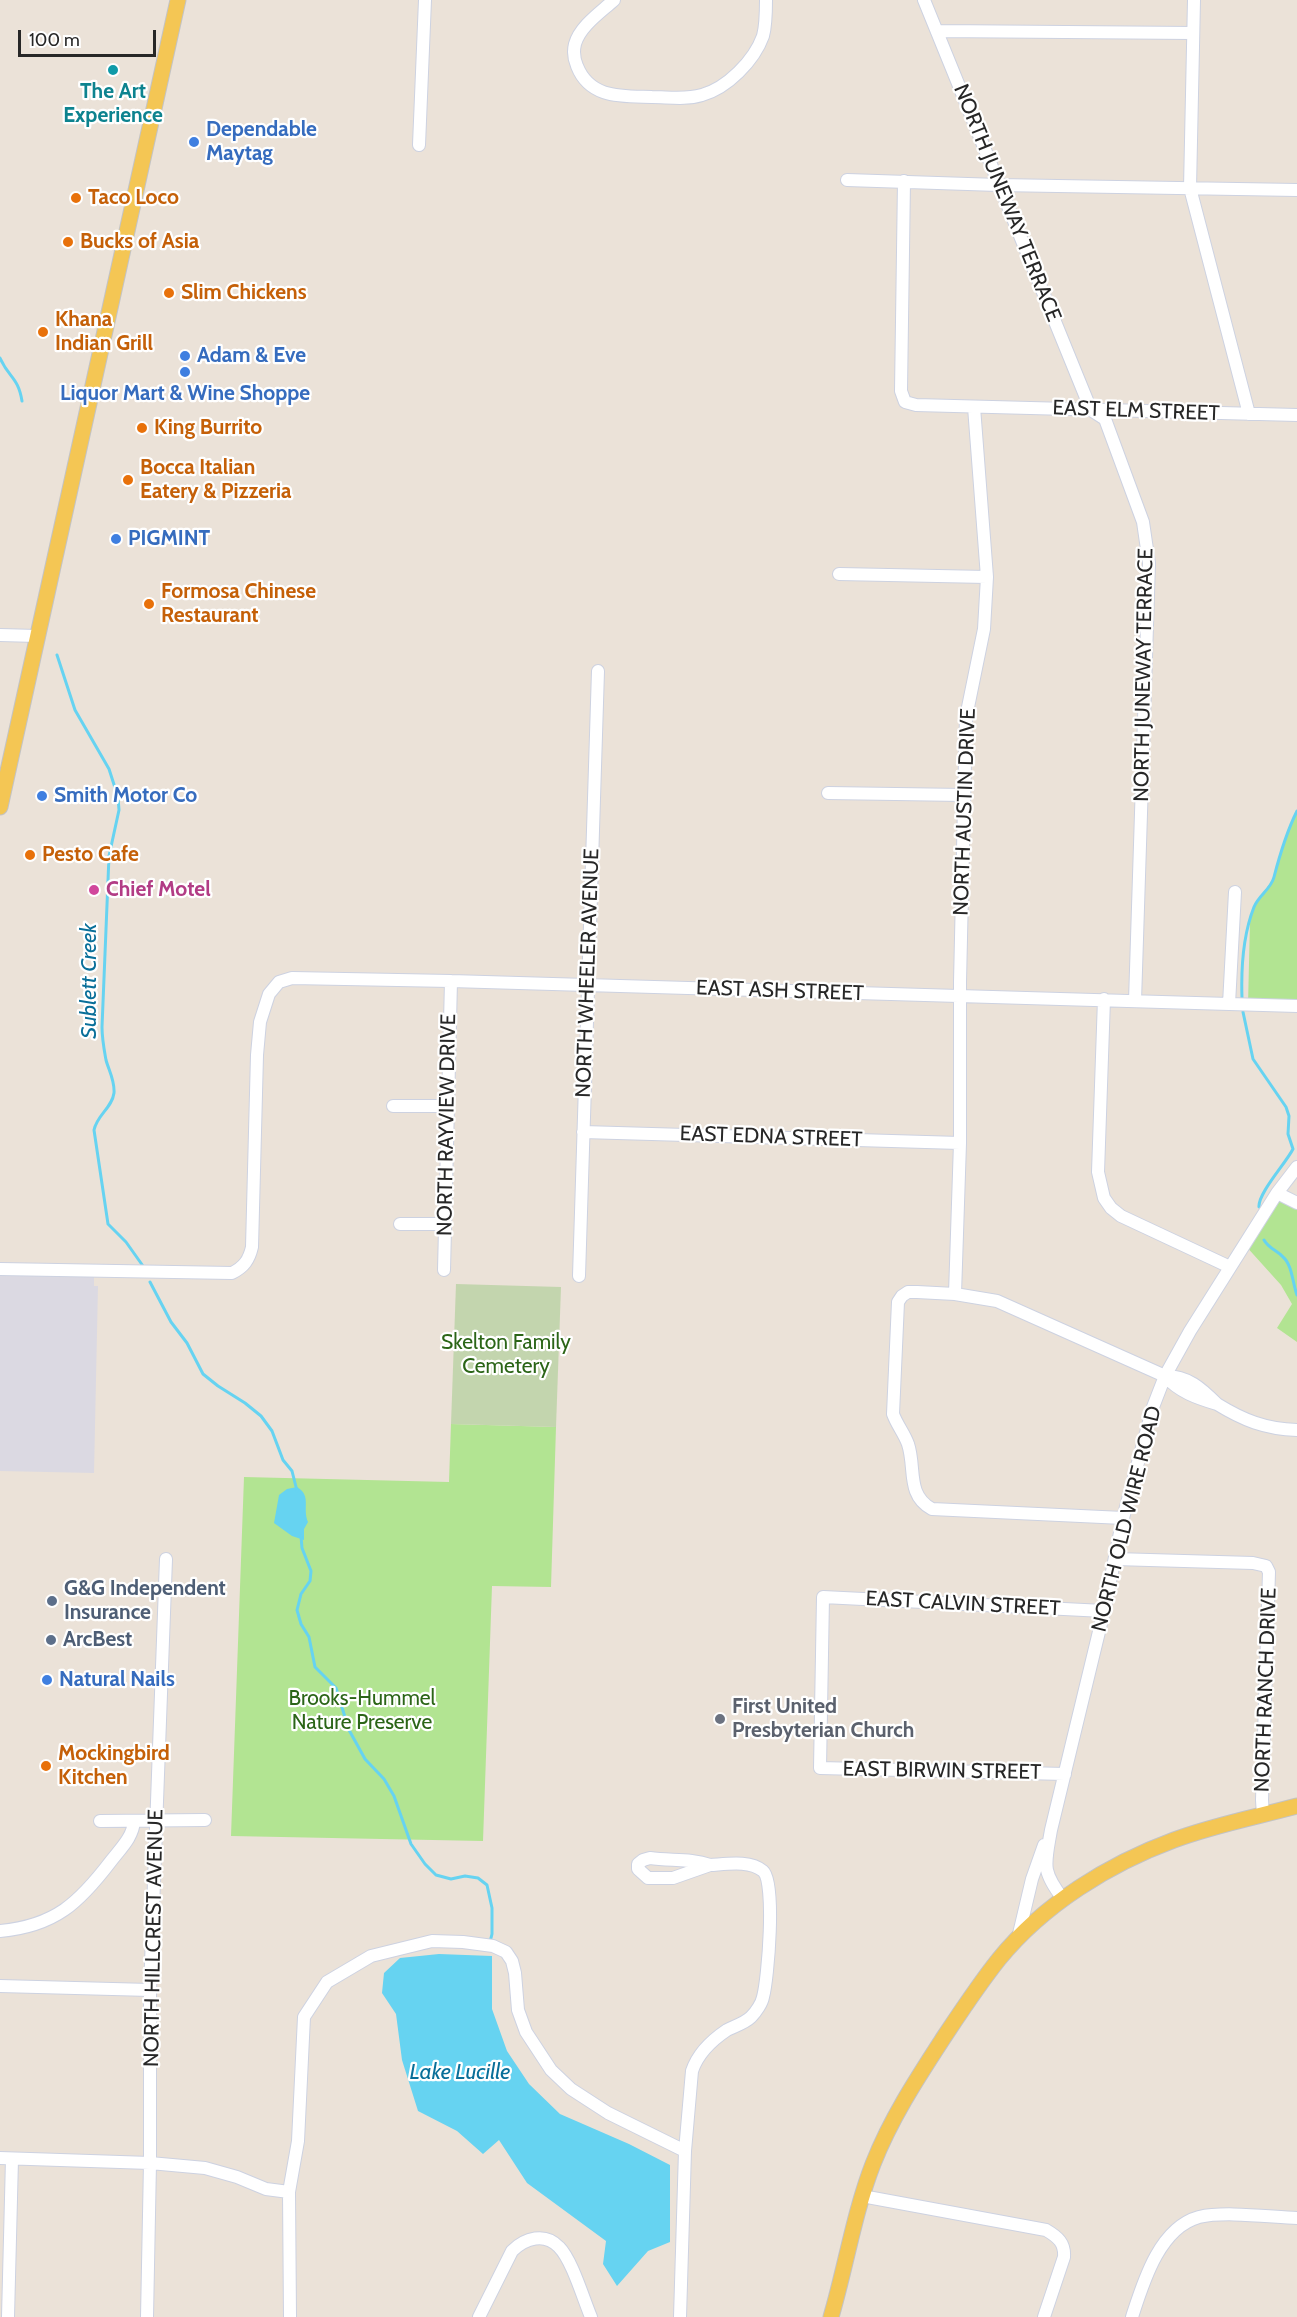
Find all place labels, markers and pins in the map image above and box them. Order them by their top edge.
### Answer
marker: The Art Experience [106,63,120,77]
place label: The Art Experience [63,79,163,129]
place label: Dependable Maytag [206,117,317,167]
marker: Dependable Maytag [187,135,201,149]
place label: Taco Loco [88,185,179,211]
marker: Taco Loco [69,191,83,205]
place label: Bucks of Asia [80,229,199,255]
marker: Bucks of Asia [61,235,75,249]
place label: Slim Chickens [181,280,307,306]
marker: Slim Chickens [162,286,176,300]
place label: Khana Indian Grill [55,307,153,357]
marker: Khana Indian Grill [36,325,50,339]
place label: Adam & Eve [197,343,306,369]
marker: Adam & Eve [178,349,192,363]
marker: Liquor Mart & Wine Shoppe [178,365,192,379]
place label: Liquor Mart & Wine Shoppe [60,381,310,407]
place label: King Burrito [154,415,262,441]
marker: King Burrito [135,421,149,435]
place label: Bocca Italian Eatery & Pizzeria [140,455,291,505]
marker: Bocca Italian Eatery & Pizzeria [121,473,135,487]
place label: PIGMINT [128,526,210,552]
marker: PIGMINT [109,532,123,546]
place label: Formosa Chinese Restaurant [161,579,316,629]
marker: Formosa Chinese Restaurant [142,597,156,611]
place label: Smith Motor Co [54,783,197,809]
marker: Smith Motor Co [35,789,49,803]
place label: Pesto Cafe [42,842,139,868]
marker: Pesto Cafe [23,848,37,862]
place label: Chief Motel [106,877,211,903]
marker: Chief Motel [87,883,101,897]
place label: G&G Independent Insurance [64,1576,226,1626]
marker: G&G Independent Insurance [45,1594,59,1608]
place label: ArcBest [63,1627,132,1653]
marker: ArcBest [44,1633,58,1647]
place label: Natural Nails [59,1667,175,1693]
marker: Natural Nails [40,1673,54,1687]
place label: First United Presbyterian Church [732,1694,914,1744]
marker: First United Presbyterian Church [713,1712,727,1726]
place label: Mockingbird Kitchen [58,1741,170,1791]
marker: Mockingbird Kitchen [39,1759,53,1773]

